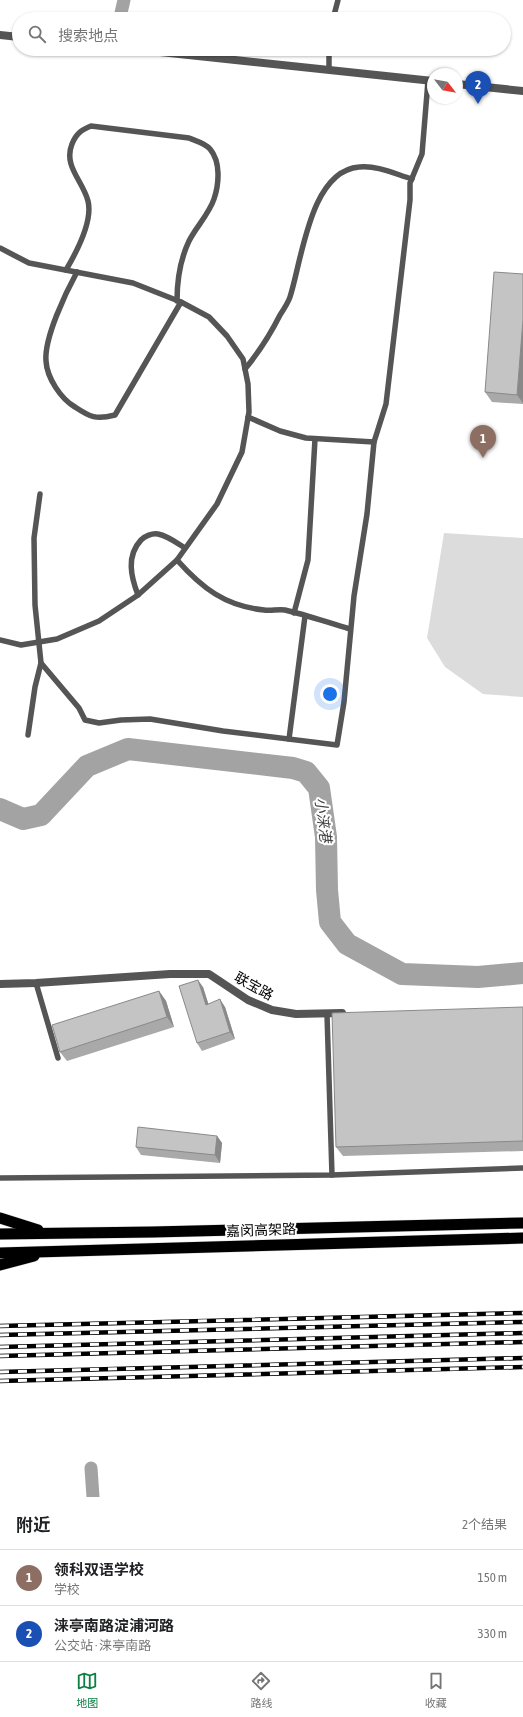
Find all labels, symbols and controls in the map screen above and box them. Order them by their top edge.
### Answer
search box [12,12,511,56]
icon: search [26,23,48,45]
text: 搜索地点 [58,27,118,44]
north arrow [427,68,463,104]
pin: 2 [465,71,491,104]
pin: 1 [470,425,496,458]
your location [320,684,340,704]
water label: 小涞港 [312,797,335,845]
street label: 联宝路 [232,969,276,1003]
street label: 嘉闵高架路 [226,1221,296,1239]
text: 附近 [16,1515,50,1535]
text: 2个结果 [462,1517,507,1532]
text: 领科双语学校 [54,1561,144,1578]
text: 1 [26,1570,32,1585]
text: 150 m [478,1570,507,1585]
text: 学校 [54,1582,80,1597]
text: 涞亭南路淀浦河路 [54,1617,174,1634]
text: 2 [26,1626,32,1641]
text: 330 m [478,1626,507,1641]
text: 公交站 · 涞亭南路 [54,1638,151,1653]
tab: 地图 [76,1670,98,1710]
tab: 路线 [250,1670,272,1710]
tab: 收藏 [425,1670,447,1710]

